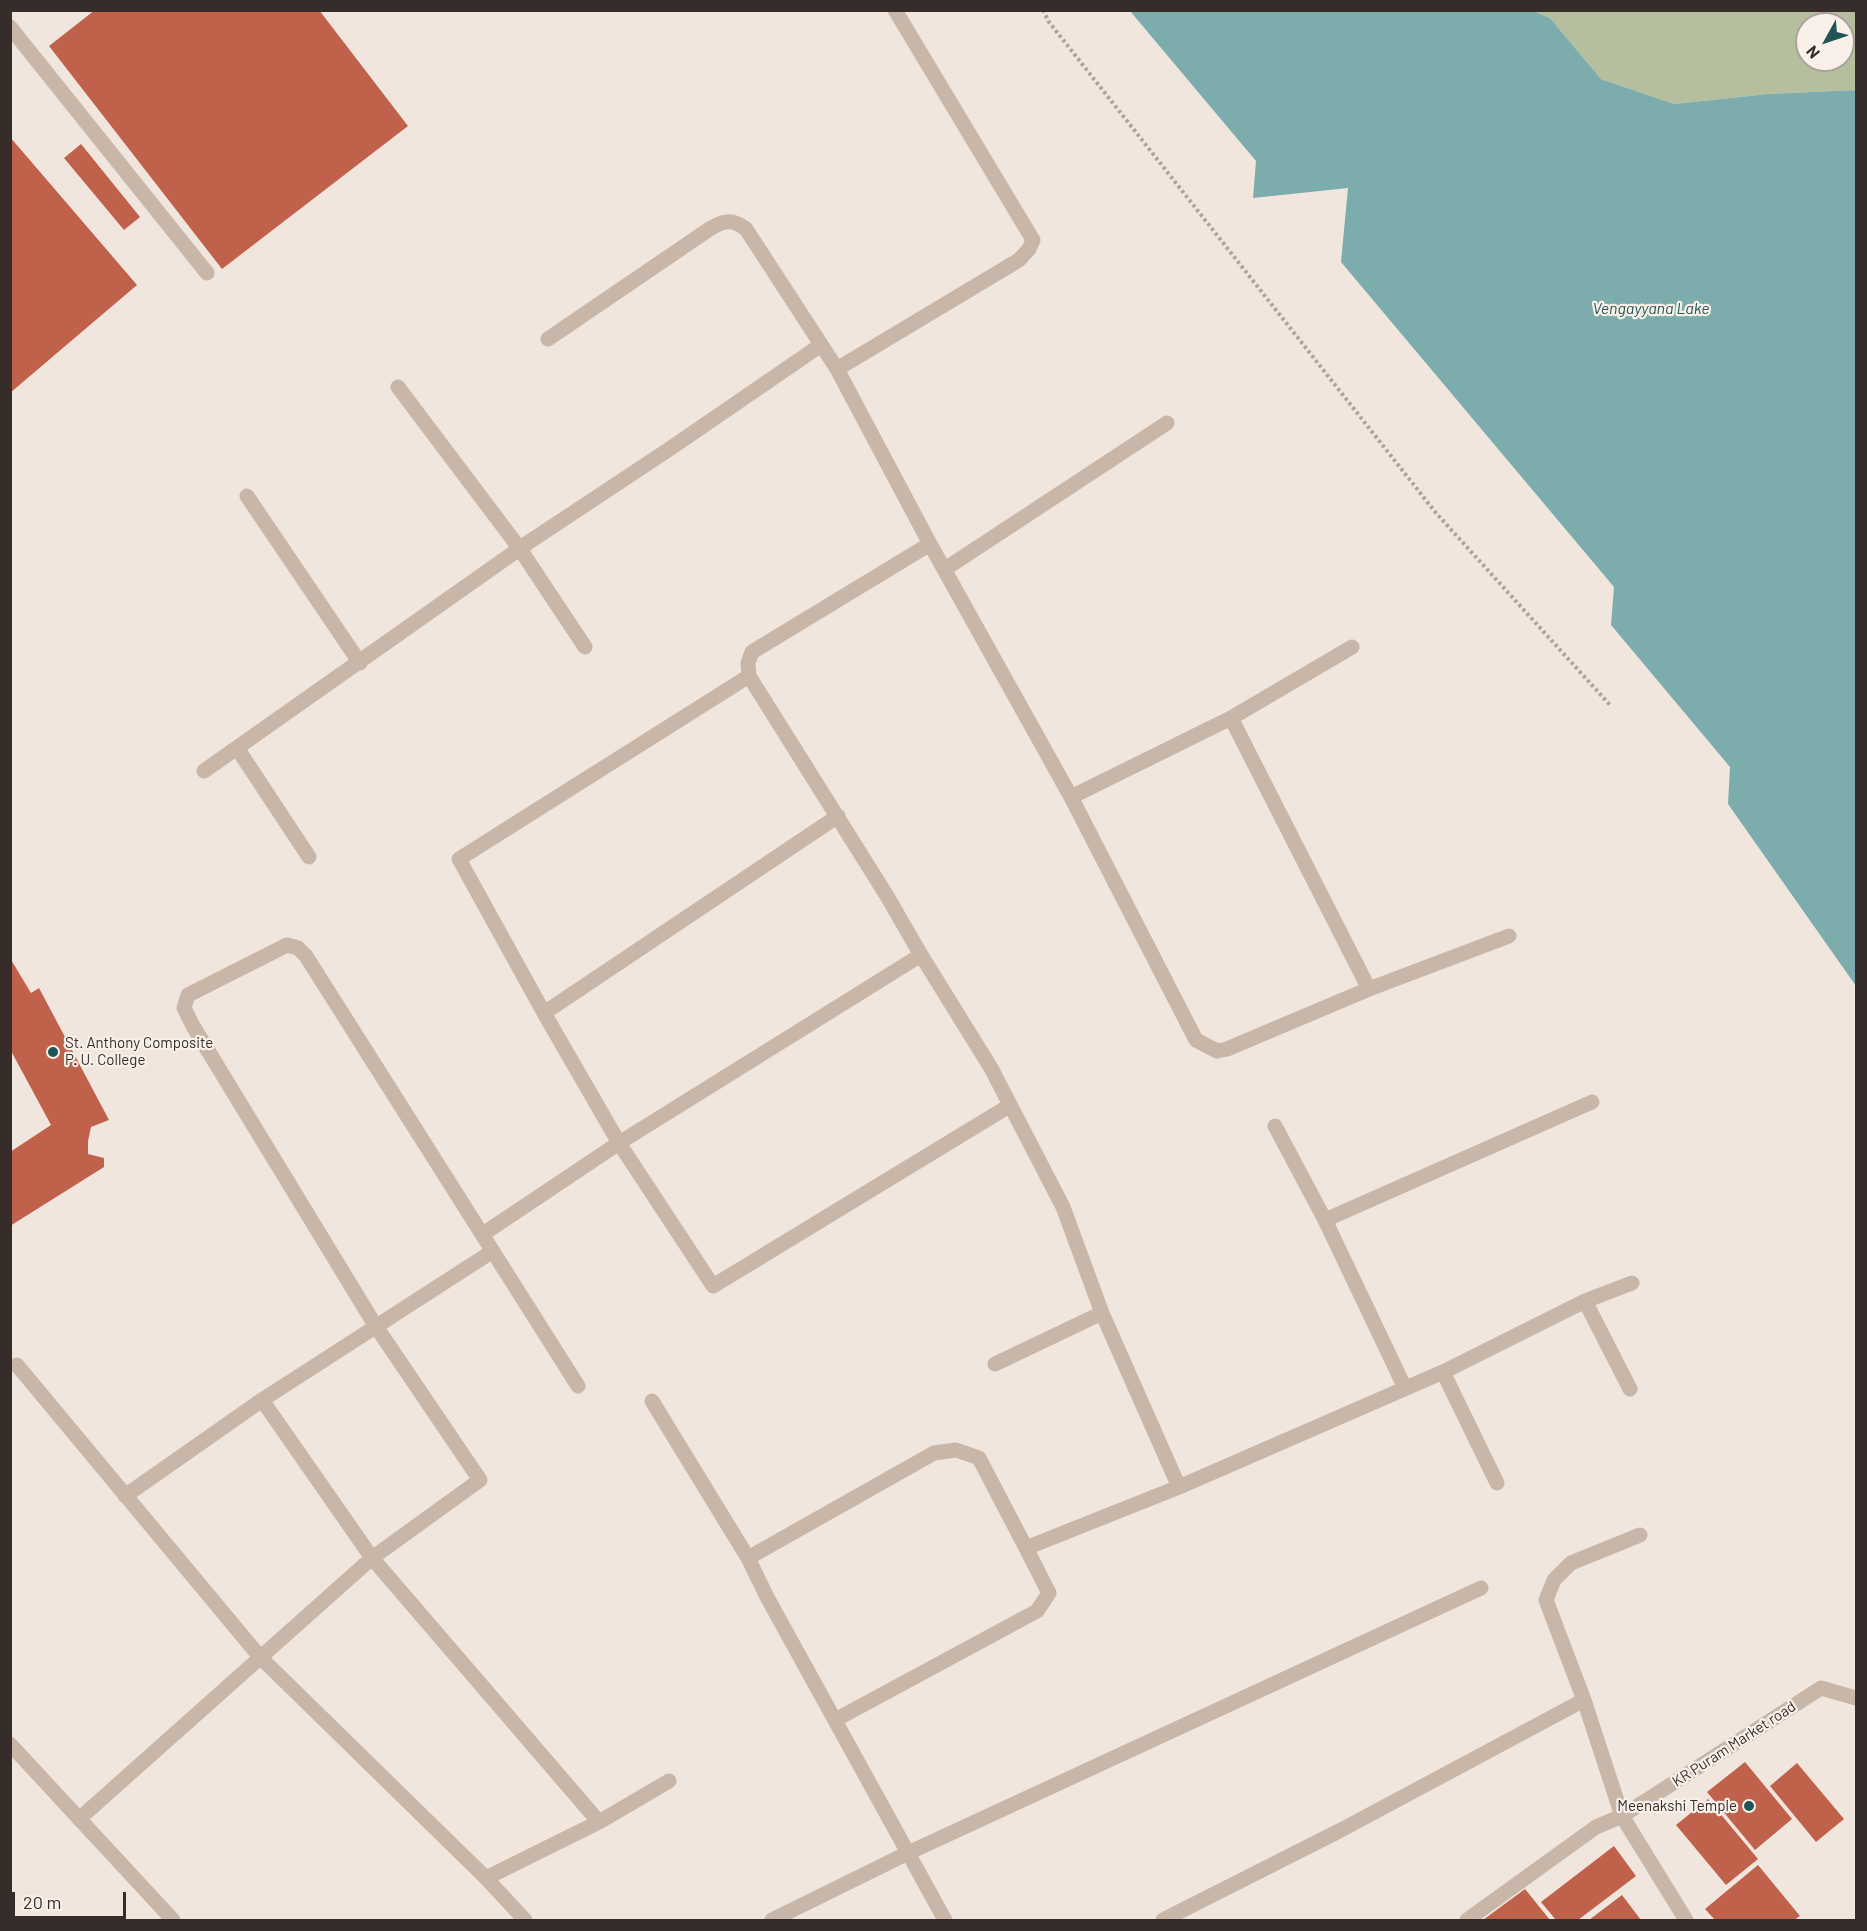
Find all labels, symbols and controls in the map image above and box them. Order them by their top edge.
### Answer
north arrow [1795,12,1855,72]
text: N [1802,42,1823,63]
water label: Vengayyana Lake [1592,299,1710,319]
place label: St. Anthony Composite P. U. College [65,1034,213,1069]
marker: St. Anthony Composite P. U. College [46,1045,60,1059]
street label: KR Puram Market road [1669,1697,1799,1791]
place label: Meenakshi Temple [1617,1797,1737,1815]
marker: Meenakshi Temple [1742,1799,1756,1813]
scale bar [15,1880,129,1918]
text: 20 m [23,1891,61,1913]

